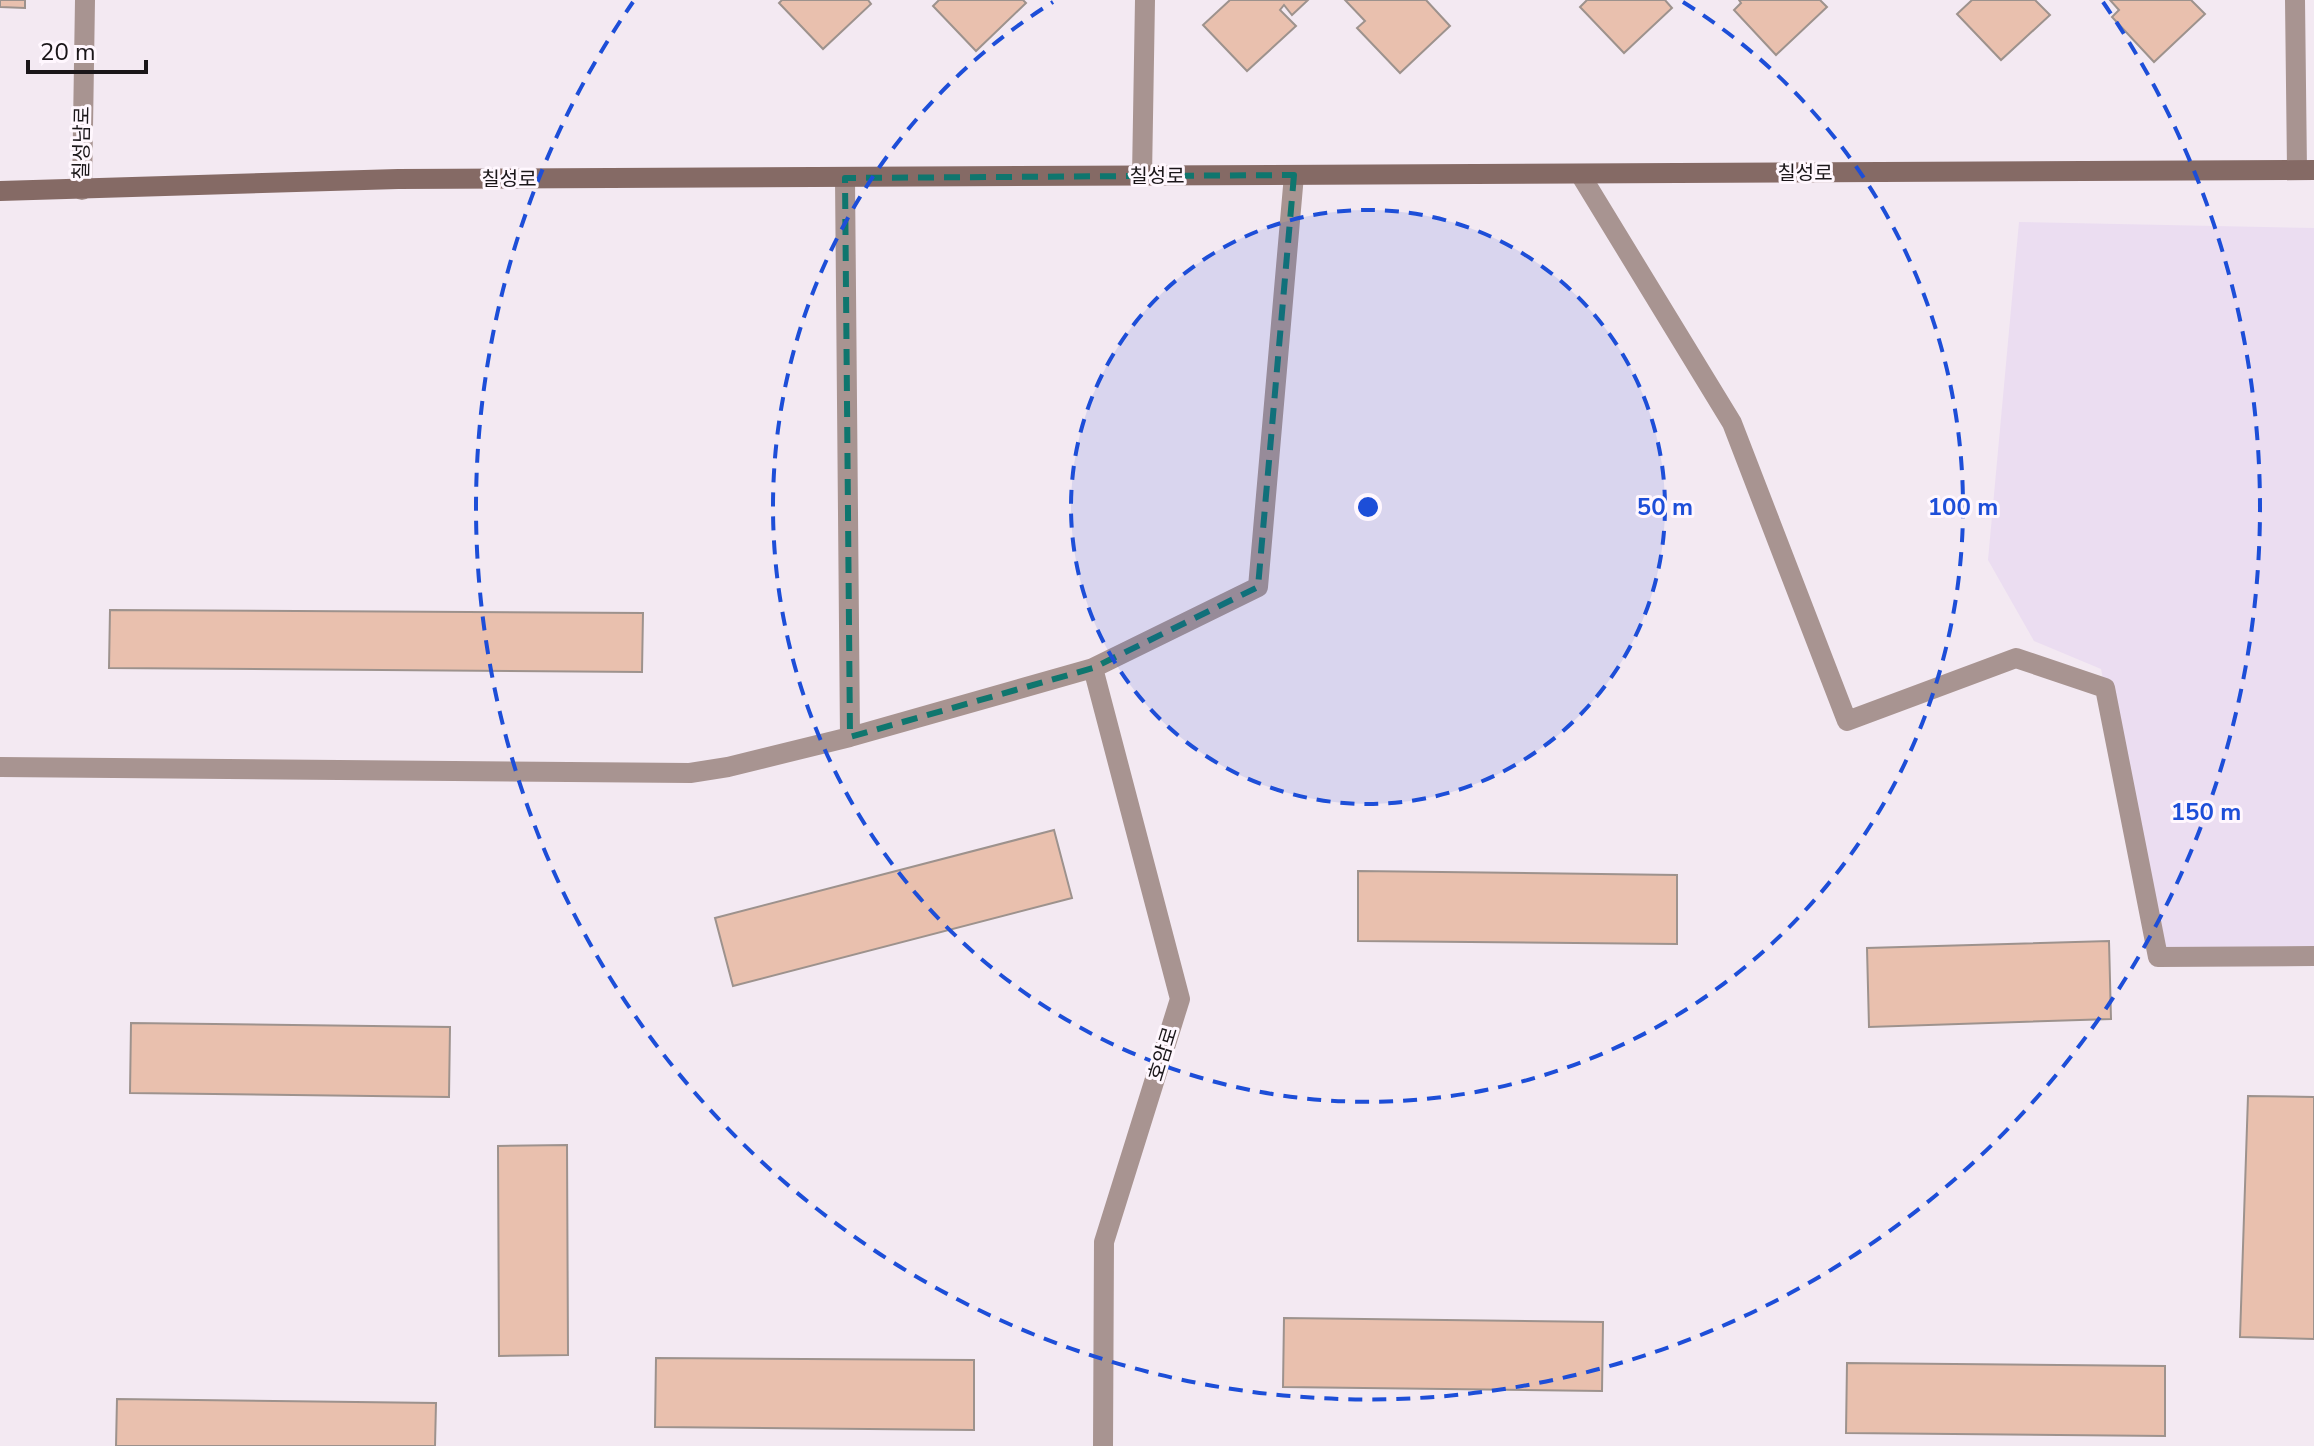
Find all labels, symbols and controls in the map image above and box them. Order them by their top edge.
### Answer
scale bar [28,24,146,74]
text: 20 m [40,36,96,68]
street label: 칠성남로 [68,106,96,180]
street label: 칠성로 [1777,160,1833,187]
street label: 칠성로 [1129,163,1185,190]
street label: 칠성로 [481,166,537,193]
text: 50 m [1637,491,1693,523]
text: 100 m [1928,491,1998,523]
centre of rings [1354,493,1382,521]
text: 150 m [2171,796,2241,828]
street label: 호암로 [1142,1024,1184,1084]

